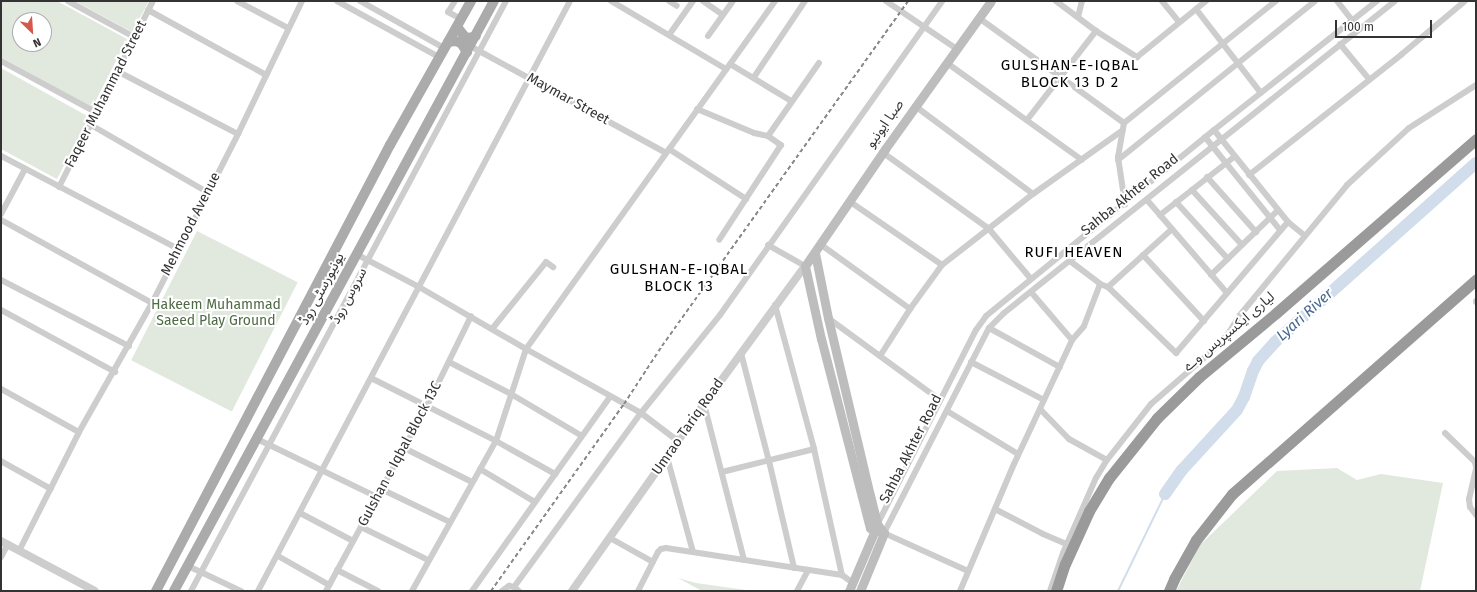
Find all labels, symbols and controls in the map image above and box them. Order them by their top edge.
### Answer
north arrow [12,12,52,52]
scale bar [1337,12,1434,38]
street label: Faqeer Muhammad Street [62,18,150,170]
text: 100 m [1342,20,1374,34]
text: N [31,35,43,50]
district label: GULSHAN-E-IQBAL BLOCK 13 D 2 [1001,56,1139,91]
street label: Maymar Street [524,69,612,129]
street label: صبا ایونیو [862,97,908,151]
street label: Sahba Akhter Road [1078,151,1182,239]
street label: Mehmood Avenue [158,170,224,278]
district label: RUFI HEAVEN [1025,244,1123,262]
street label: یونیورسٹی روڈ [296,250,348,328]
district label: GULSHAN-E-IQBAL BLOCK 13 [610,260,748,295]
street label: سروس روڈ [327,265,371,327]
water label: Lyari River [1273,285,1337,345]
street label: لیاری ایکسپریس وے [1180,289,1278,375]
park label: Hakeem Muhammad Saeed Play Ground [151,297,281,330]
street label: Umrao Tariq Road [649,376,727,478]
street label: Gulshan e Iqbal Block 13C [355,379,445,529]
street label: Sahba Akhter Road [876,392,946,506]

